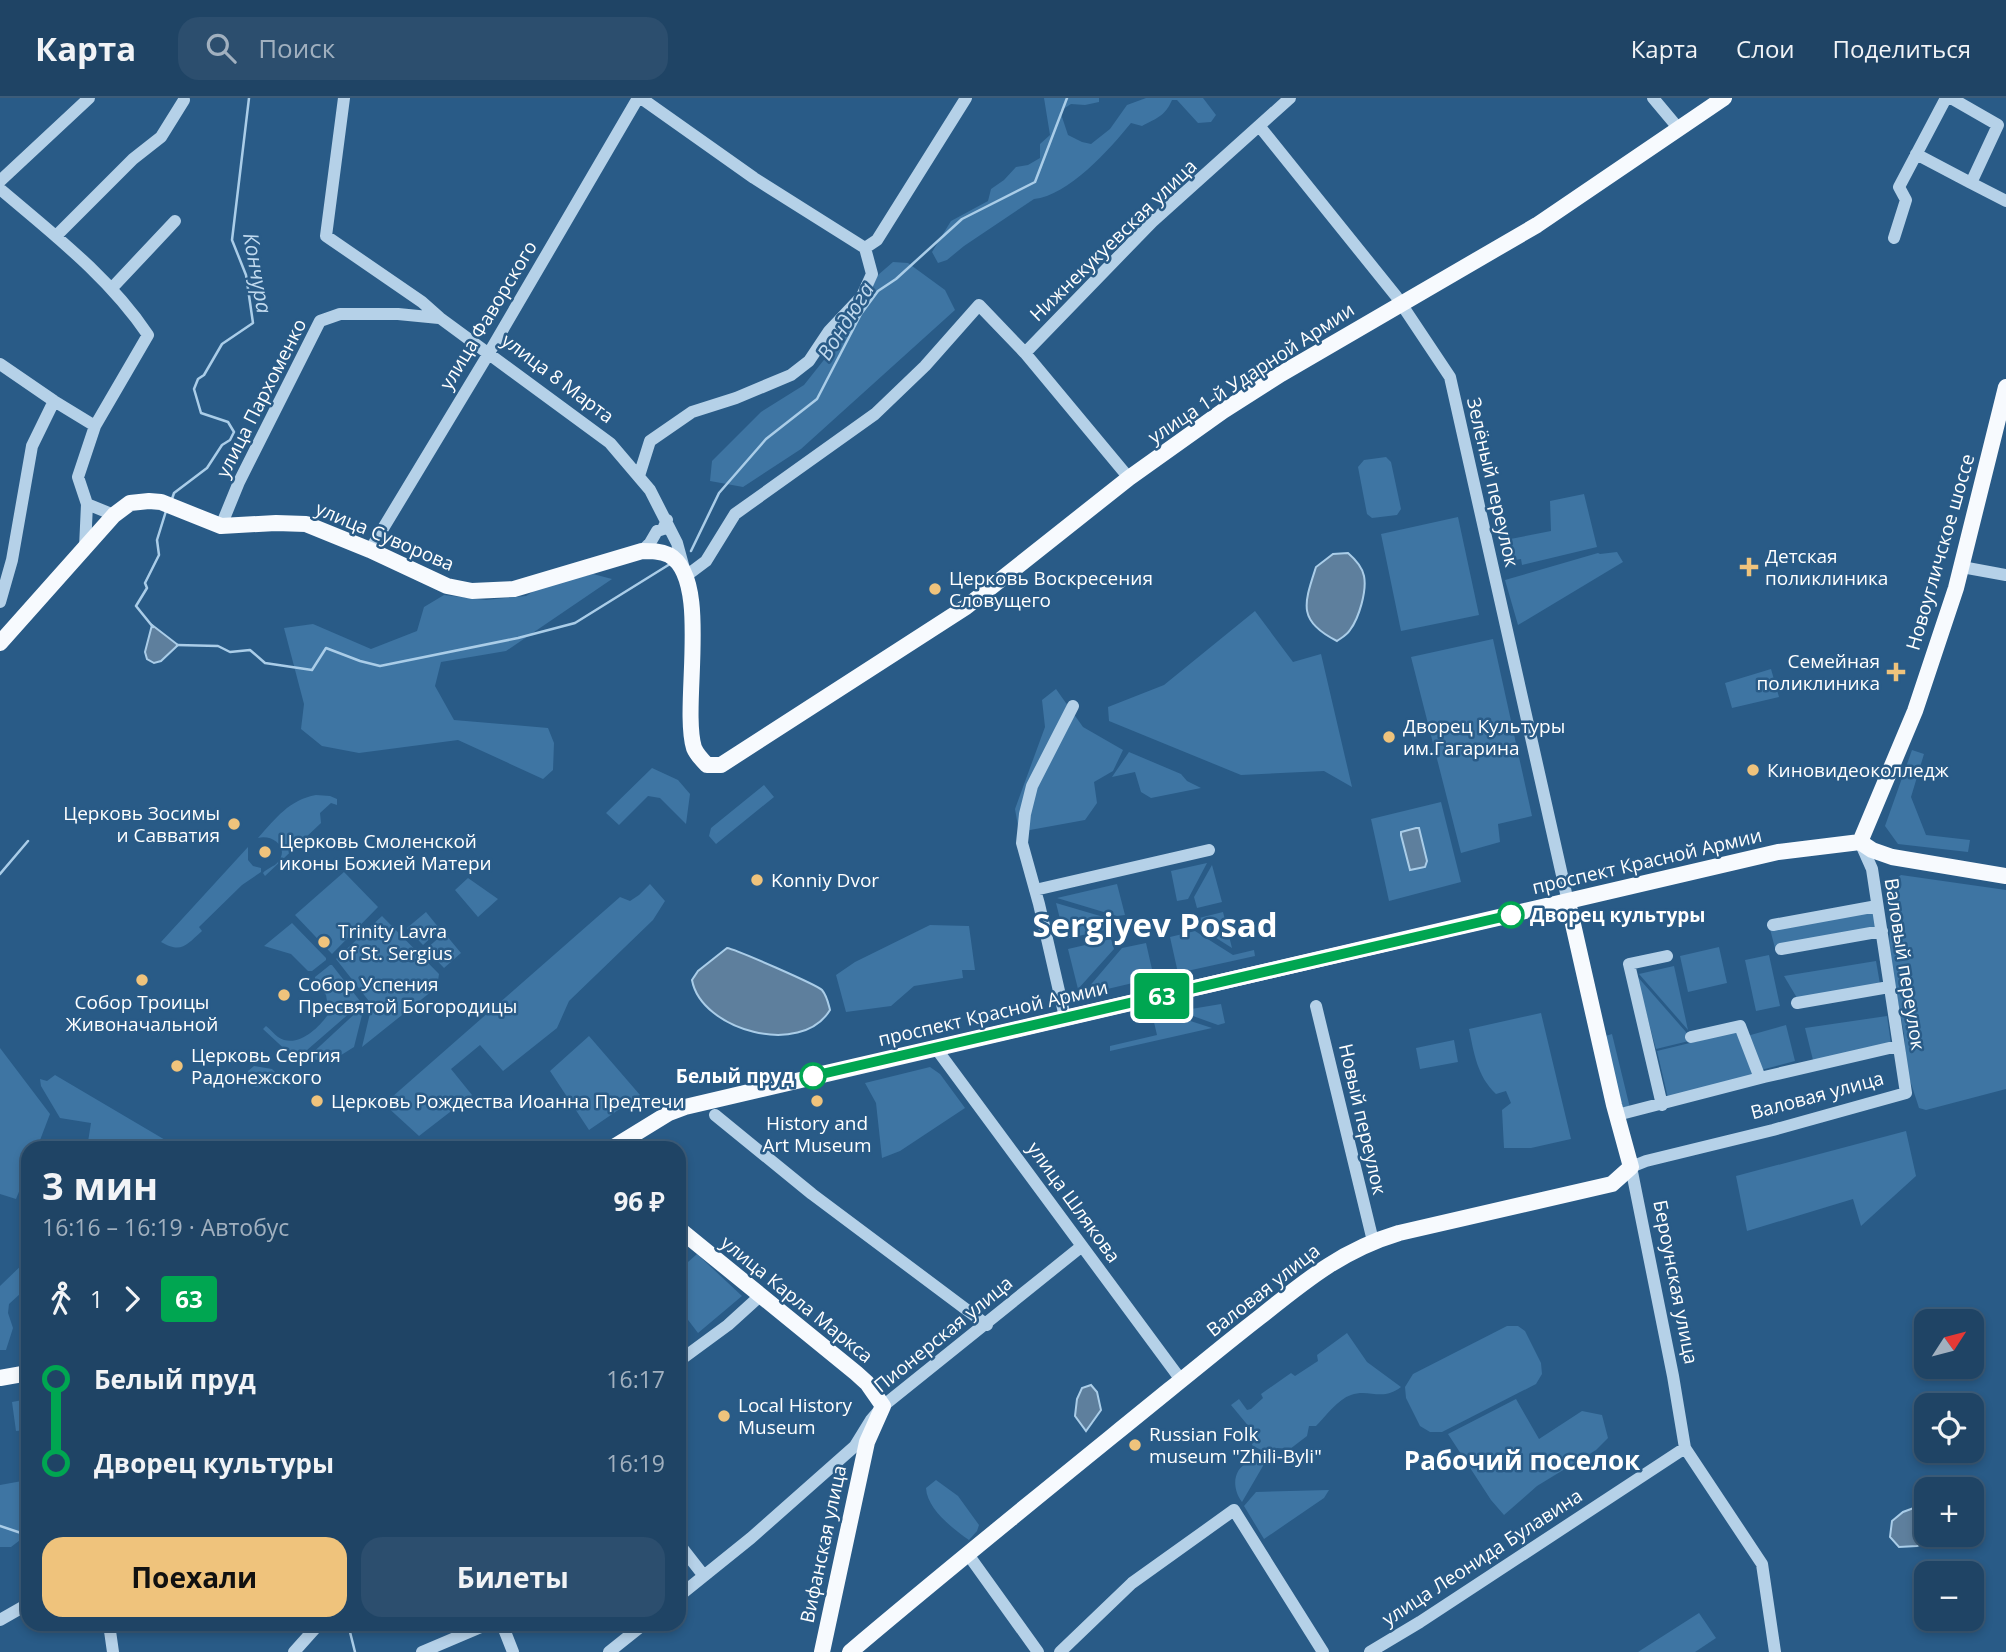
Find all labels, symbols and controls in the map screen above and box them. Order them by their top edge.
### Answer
search box [178,17,668,80]
text: Карта [35,26,136,71]
icon: search [202,29,240,67]
text: Поиск [258,30,335,66]
text: Карта [1631,32,1698,65]
text: Слои [1736,32,1795,65]
text: Поделиться [1833,32,1971,65]
street label: Нижнекукуевская улица [1024,153,1202,327]
water label: Кончура [237,230,279,316]
street label: улица Фаворского [433,236,543,394]
water label: Вондюга [810,277,880,365]
street label: улица 1-й Ударной Армии [1143,296,1359,450]
street label: улица Пархоменко [210,314,312,482]
street label: улица 8 Марта [496,327,620,429]
street label: Зелёный переулок [1461,395,1525,570]
street label: Новоугличское шоссе [1900,451,1980,653]
street label: улица Суворова [312,495,458,577]
place label: Детская поликлиника [1765,543,1888,591]
marker: Детская поликлиника [1739,557,1759,577]
place label: Церковь Воскресения Словущего [949,565,1153,613]
marker: Церковь Воскресения Словущего [927,581,943,597]
place label: Семейная поликлиника [1757,648,1880,696]
marker: Семейная поликлиника [1886,662,1906,682]
place label: Дворец Культуры им.Гагарина [1403,713,1565,761]
marker: Дворец Культуры им.Гагарина [1381,729,1397,745]
place label: Киновидеоколледж [1767,757,1949,783]
marker: Киновидеоколледж [1745,762,1761,778]
place label: Церковь Зосимы и Савватия [63,800,220,848]
marker: Церковь Зосимы и Савватия [226,816,242,832]
street label: проспект Красной Армии [1530,822,1764,900]
place label: Церковь Смоленской иконы Божией Матери [279,828,492,876]
marker: Церковь Смоленской иконы Божией Матери [257,844,273,860]
place label: Konniy Dvor [771,867,879,893]
marker: Konniy Dvor [749,872,765,888]
street label: Валовый переулок [1879,876,1931,1052]
district label: Sergiyev Posad [1032,902,1278,947]
marker: Дворец культуры [1498,902,1524,928]
place label: Дворец культуры [1530,902,1705,928]
place label: Trinity Lavra of St. Sergius [338,918,453,966]
marker: Trinity Lavra of St. Sergius [316,934,332,950]
place label: Собор Успения Пресвятой Богородицы [298,971,517,1019]
marker: Собор Троицы Живоначальной [134,972,150,988]
line badge: 63 [1130,973,1194,1019]
street label: проспект Красной Армии [876,974,1110,1052]
text: 63 [1148,979,1176,1012]
marker: Собор Успения Пресвятой Богородицы [276,987,292,1003]
place label: Собор Троицы Живоначальной [66,989,218,1037]
street label: Новый переулок [1333,1041,1393,1197]
place label: Церковь Сергия Радонежского [191,1042,341,1090]
marker: Церковь Сергия Радонежского [169,1058,185,1074]
place label: Белый пруд [676,1063,794,1089]
marker: Белый пруд [800,1063,826,1089]
street label: Валовая улица [1747,1065,1887,1125]
place label: Церковь Рождества Иоанна Предтечи [331,1088,685,1114]
marker: Церковь Рождества Иоанна Предтечи [309,1093,325,1109]
marker: History and Art Museum [809,1093,825,1109]
place label: History and Art Museum [762,1110,872,1158]
street label: улица Шлякова [1021,1136,1127,1268]
text: 3 мин [42,1159,158,1211]
text: 96 ₽ [613,1183,665,1219]
street label: Бероунская улица [1647,1198,1705,1366]
text: 16:16 – 16:19 · Автобус [42,1211,289,1243]
street label: улица Карла Маркса [715,1230,879,1368]
street label: Валовая улица [1201,1238,1325,1342]
street label: Пионерская улица [868,1270,1018,1398]
icon: walk [42,1280,80,1318]
icon: forward [113,1280,151,1318]
text: 63 [175,1282,203,1315]
text: 1 [90,1283,103,1315]
north arrow [1914,1309,1984,1379]
map controls [1914,1309,1984,1631]
text: Белый пруд [94,1361,256,1397]
text: 16:17 [606,1363,665,1395]
place label: Local History Museum [738,1392,853,1440]
button: locate [1914,1393,1984,1463]
marker: Local History Museum [716,1408,732,1424]
place label: Russian Folk museum "Zhili-Byli" [1149,1421,1322,1469]
marker: Russian Folk museum "Zhili-Byli" [1127,1437,1143,1453]
district label: Рабочий поселок [1404,1442,1641,1478]
text: Дворец культуры [94,1445,334,1481]
text: 16:19 [606,1447,665,1479]
street label: Вифанская улица [794,1463,852,1625]
button: + [1914,1477,1984,1547]
street label: улица Леонида Булавина [1377,1482,1587,1632]
button: Поехали [42,1537,347,1617]
button: Билеты [361,1537,665,1617]
button: − [1914,1561,1984,1631]

